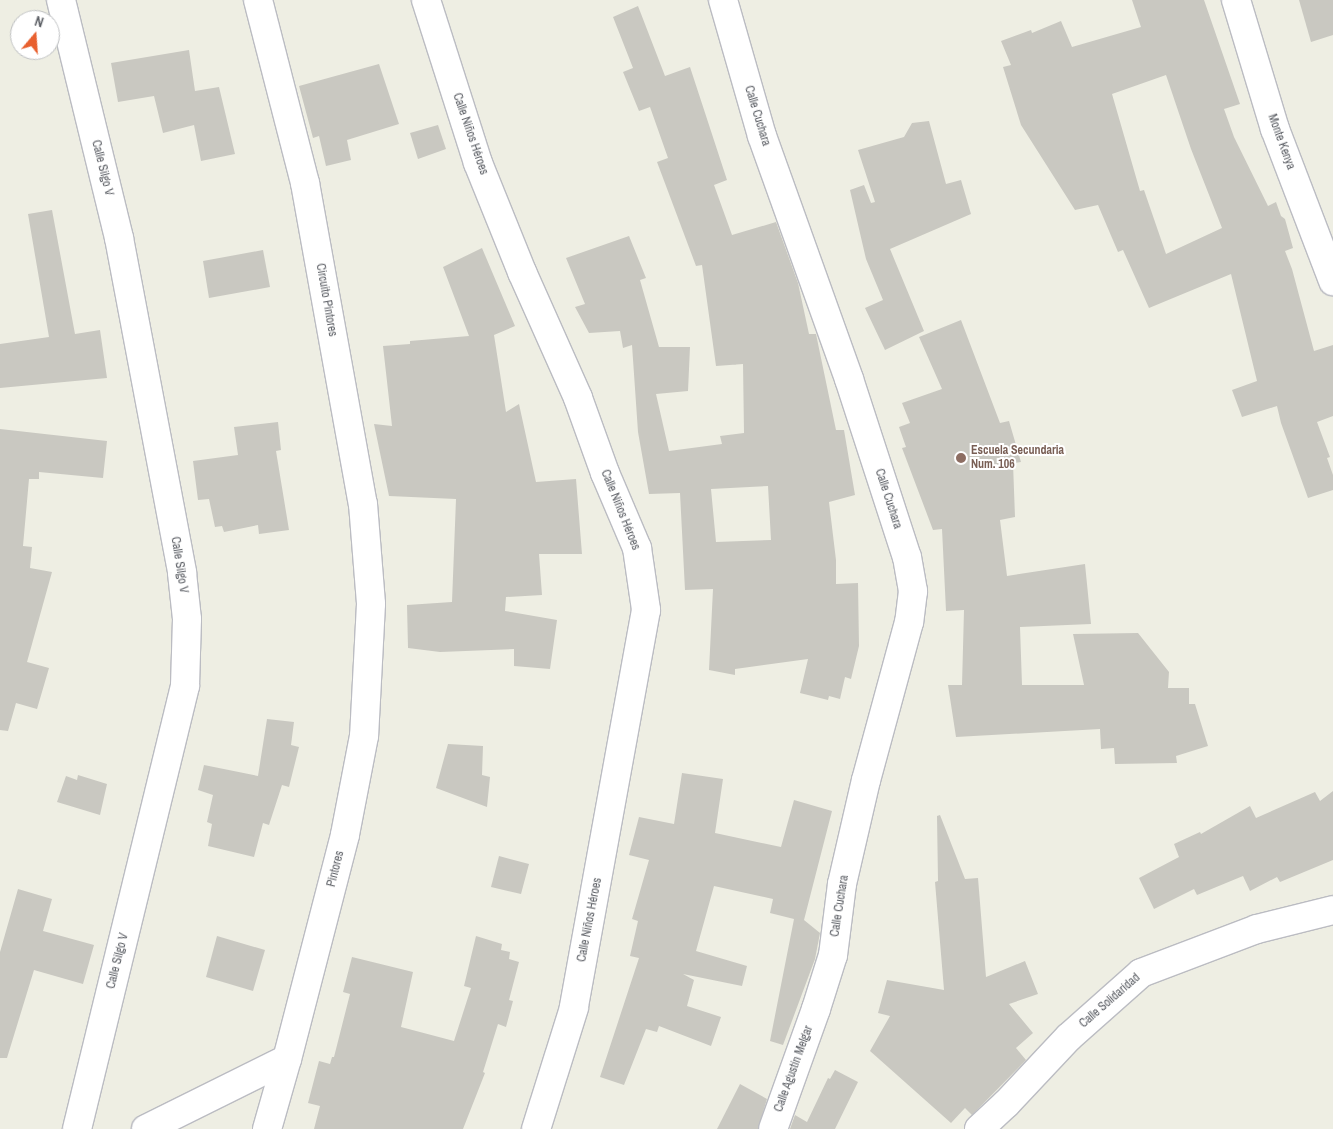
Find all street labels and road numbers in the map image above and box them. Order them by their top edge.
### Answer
street label: Calle Cuchara [741,84,773,148]
street label: Calle Niños Héroes [449,91,491,177]
street label: Monte Kenya [1264,112,1298,172]
street label: Calle Silgo V [88,139,116,197]
street label: Circuito Pintores [312,262,340,338]
street label: Calle Cuchara [872,467,904,531]
street label: Calle Niños Héroes [597,468,643,552]
street label: Calle Silgo V [167,536,191,594]
street label: Pintores [325,849,347,889]
street label: Calle Cuchara [828,874,852,938]
street label: Calle Niños Héroes [575,877,605,963]
street label: Calle Silgo V [104,932,132,990]
street label: Calle Solidaridad [1077,971,1143,1031]
street label: Calle Agustín Melgar [772,1024,816,1114]

